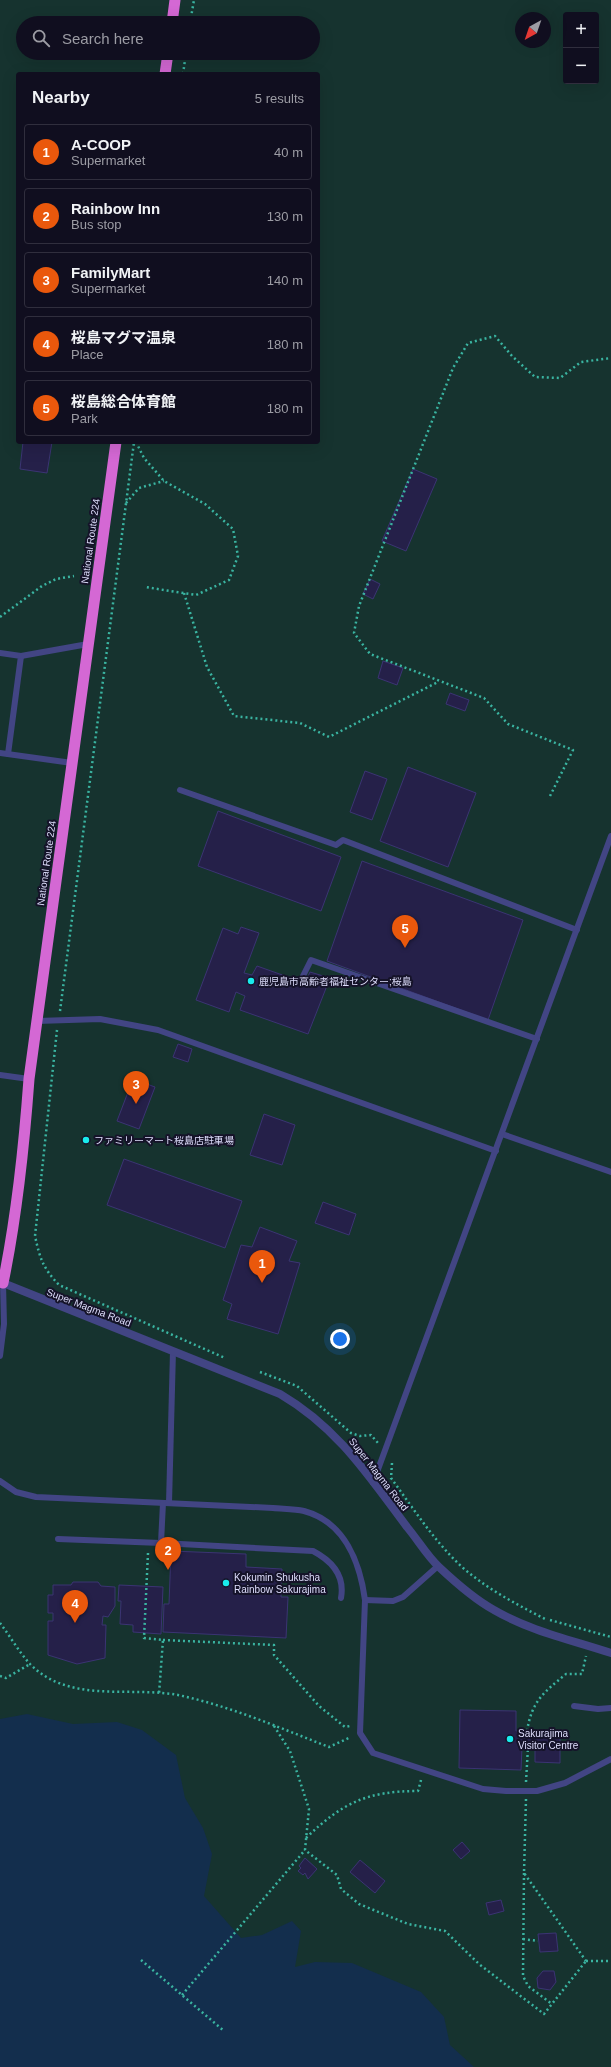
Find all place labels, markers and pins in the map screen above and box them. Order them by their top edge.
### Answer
pin: 5 [392,915,418,948]
marker: 鹿児島市高齢者福祉センター;桜島 [246,976,256,986]
place label: 鹿児島市高齢者福祉センター;桜島 [259,976,412,987]
pin: 3 [123,1071,149,1104]
marker: ファミリーマート桜島店駐車場 [81,1135,91,1145]
place label: ファミリーマート桜島店駐車場 [94,1135,234,1146]
pin: 1 [249,1250,275,1283]
pin: 2 [155,1537,181,1570]
place label: Kokumin Shukusha Rainbow Sakurajima [234,1572,326,1595]
marker: Kokumin Shukusha Rainbow Sakurajima [221,1578,231,1588]
pin: 4 [62,1590,88,1623]
place label: Sakurajima Visitor Centre [518,1728,579,1751]
marker: Sakurajima Visitor Centre [505,1734,515,1744]

